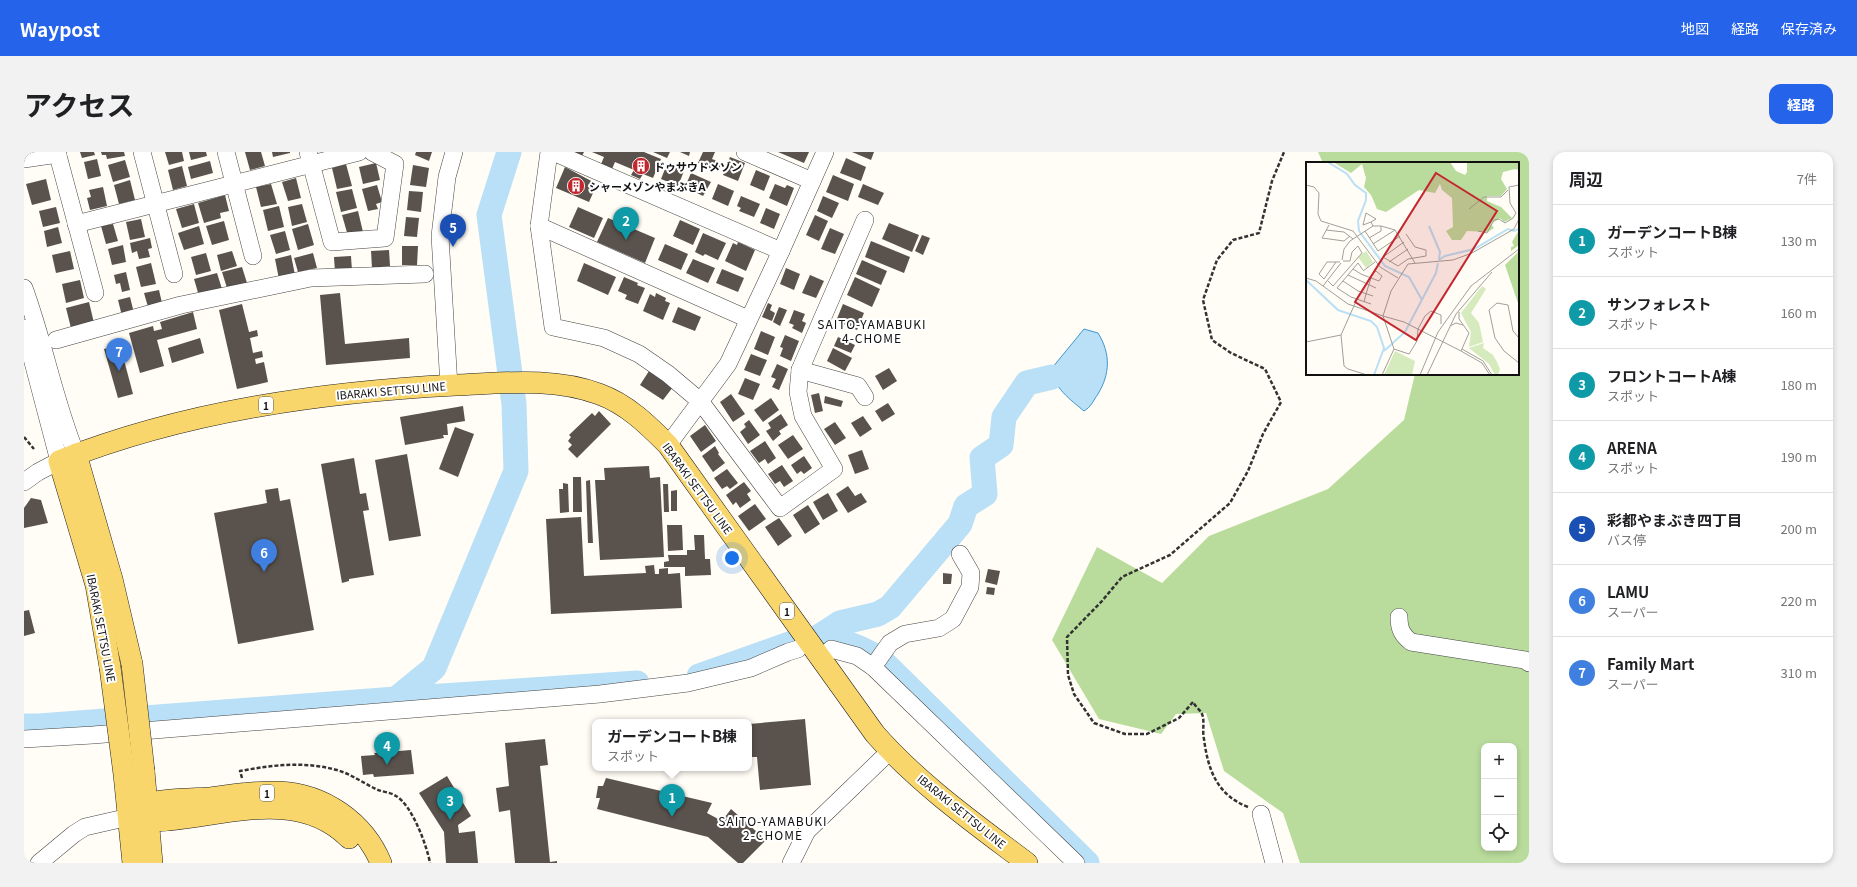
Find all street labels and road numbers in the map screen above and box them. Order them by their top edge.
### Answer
street label: IBARAKI SETTSU LINE [336,377,446,403]
road number: 1 [259,397,273,413]
street label: IBARAKI SETTSU LINE [659,439,737,537]
street label: IBARAKI SETTSU LINE [84,573,120,683]
road number: 1 [780,603,794,619]
street label: IBARAKI SETTSU LINE [914,770,1010,852]
road number: 1 [260,785,274,801]

